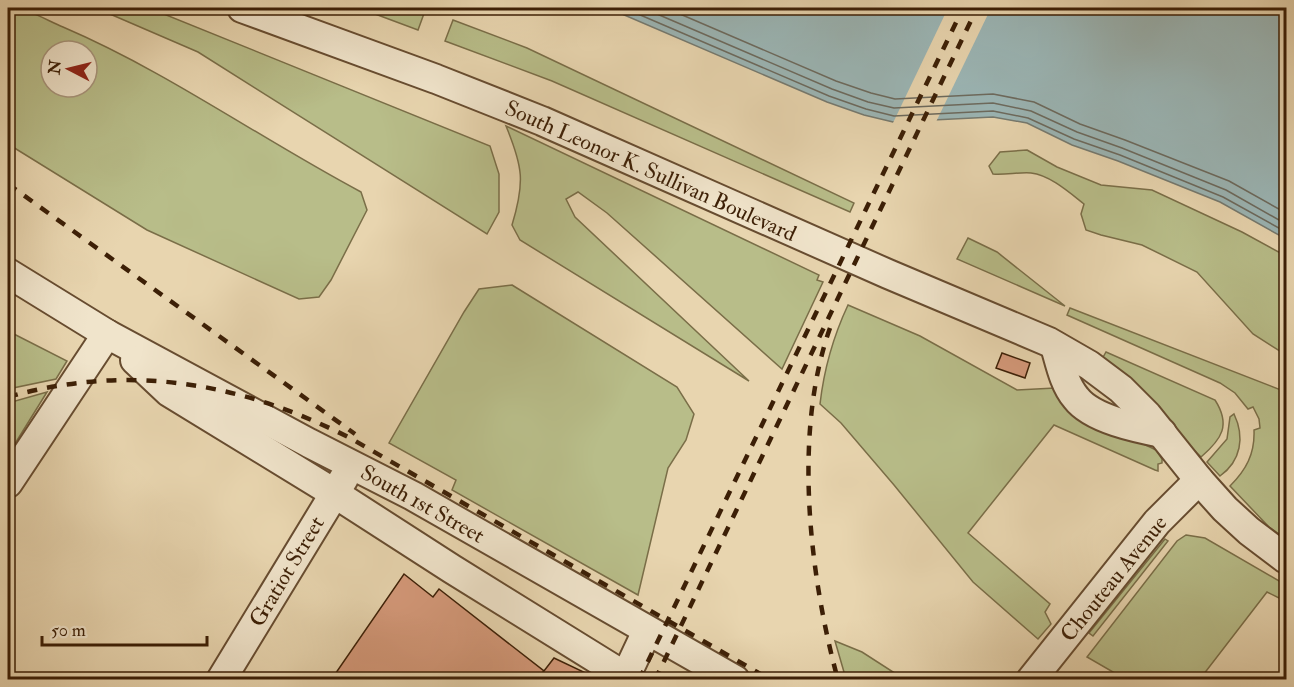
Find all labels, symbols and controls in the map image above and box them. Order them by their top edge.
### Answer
north arrow [39,39,99,99]
text: N [44,58,66,77]
street label: South Leonor K. Sullivan Boulevard [501,94,801,248]
street label: South 1st Street [356,458,489,549]
street label: Chouteau Avenue [1054,510,1173,648]
street label: Gratiot Street [243,511,331,632]
scale bar [42,609,207,647]
text: 50 m [51,619,86,642]

